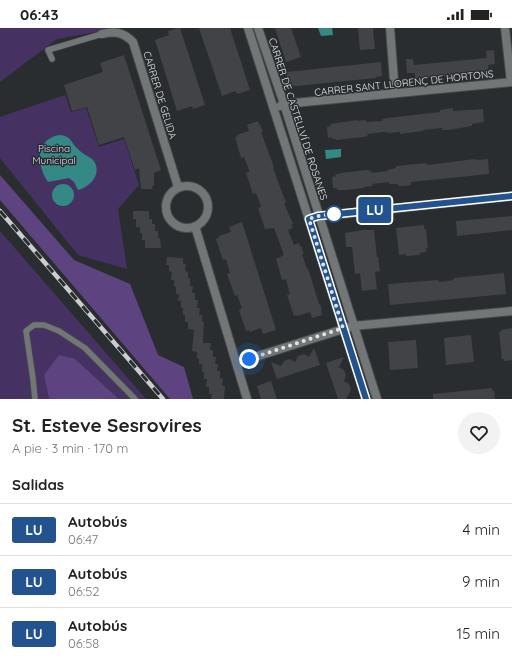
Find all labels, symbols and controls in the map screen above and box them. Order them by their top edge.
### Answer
text: 06:43 [20,5,58,24]
street label: CARRER DE CASTELLVÍ DE ROSANES [266,36,331,202]
street label: CARRER DE GELIDA [140,50,180,141]
street label: CARRER SANT LLORENÇ DE HORTONS [314,67,495,99]
park label: Piscina Municipal [32,142,76,167]
line badge: LU [357,197,393,223]
text: LU [366,201,384,219]
unlabelled marker [325,205,343,223]
your location [239,349,259,369]
button: heart [458,412,500,454]
text: St. Esteve Sesrovires [12,413,202,437]
text: A pie · 3 min · 170 m [12,440,128,456]
text: Salidas [12,475,64,494]
text: Autobús [68,512,127,531]
text: 4 min [462,520,500,539]
text: LU [25,521,43,539]
text: 06:47 [68,531,98,547]
text: Autobús [68,564,127,583]
text: 9 min [462,572,500,591]
text: LU [25,573,43,591]
text: 06:52 [68,583,99,599]
text: Autobús [68,616,127,635]
text: 15 min [457,624,500,643]
text: LU [25,625,43,643]
text: 06:58 [68,635,99,651]

